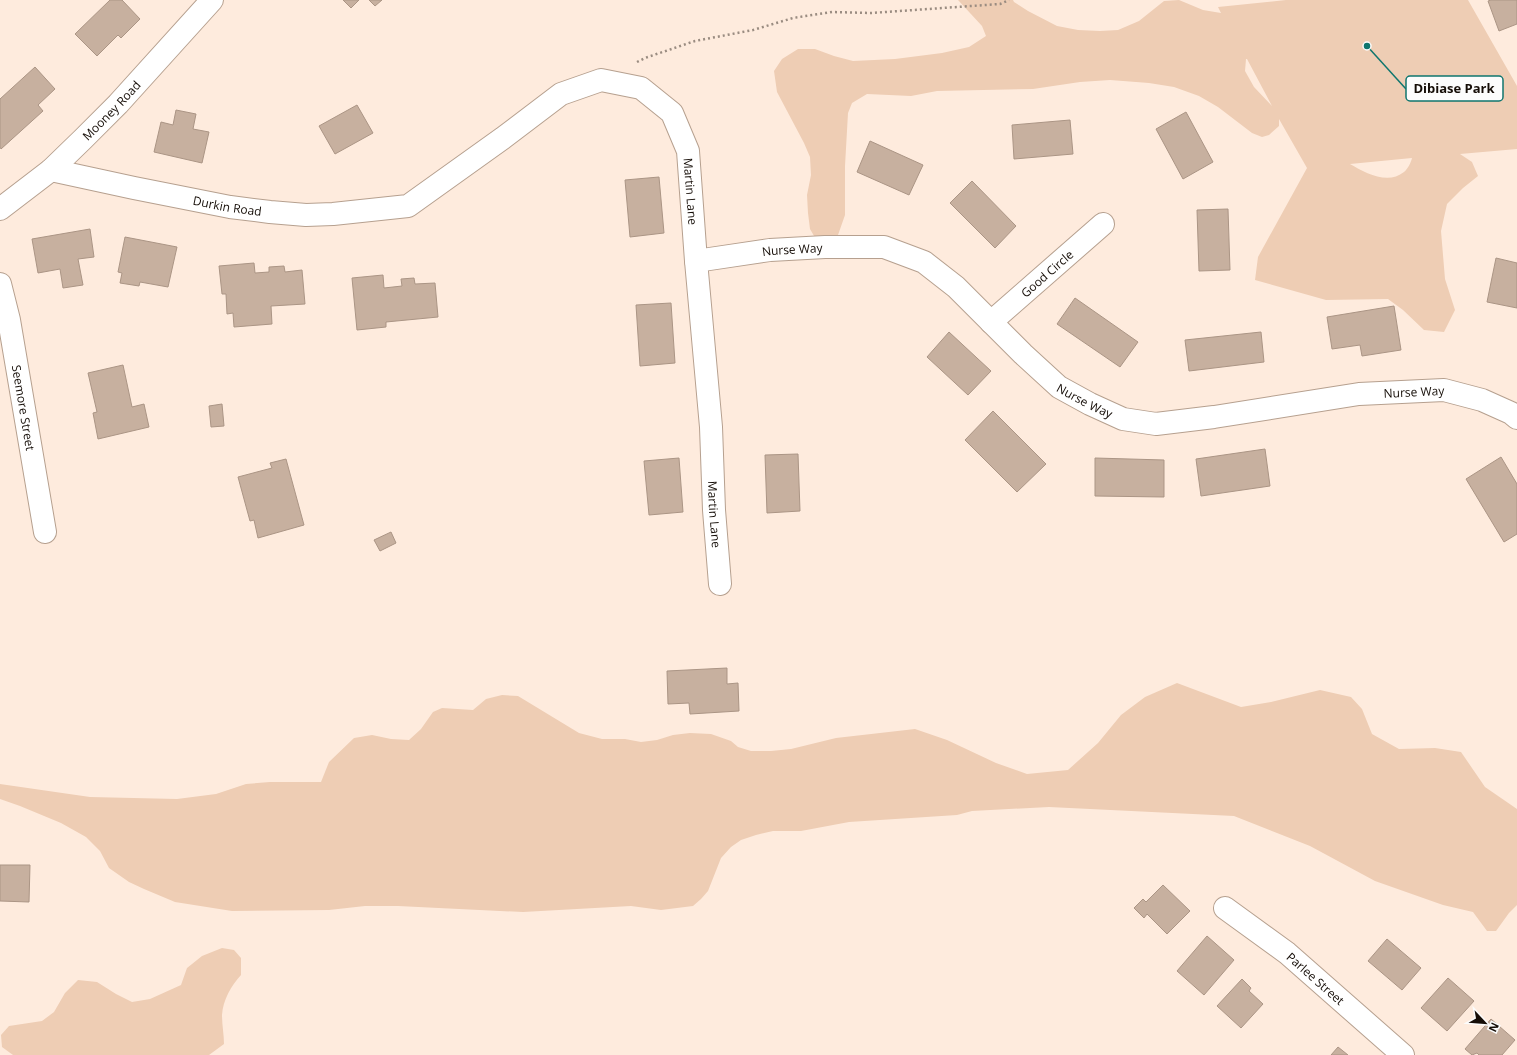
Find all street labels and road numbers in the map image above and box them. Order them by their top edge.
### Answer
street label: Mooney Road [78,77,144,144]
street label: Martin Lane [680,157,702,226]
street label: Durkin Road [192,191,263,219]
street label: Nurse Way [761,239,824,260]
street label: Good Circle [1017,245,1077,301]
street label: Seemore Street [8,363,40,452]
street label: Nurse Way [1054,379,1116,422]
street label: Nurse Way [1383,381,1446,401]
street label: Martin Lane [704,481,726,549]
street label: Parlee Street [1283,948,1348,1009]

